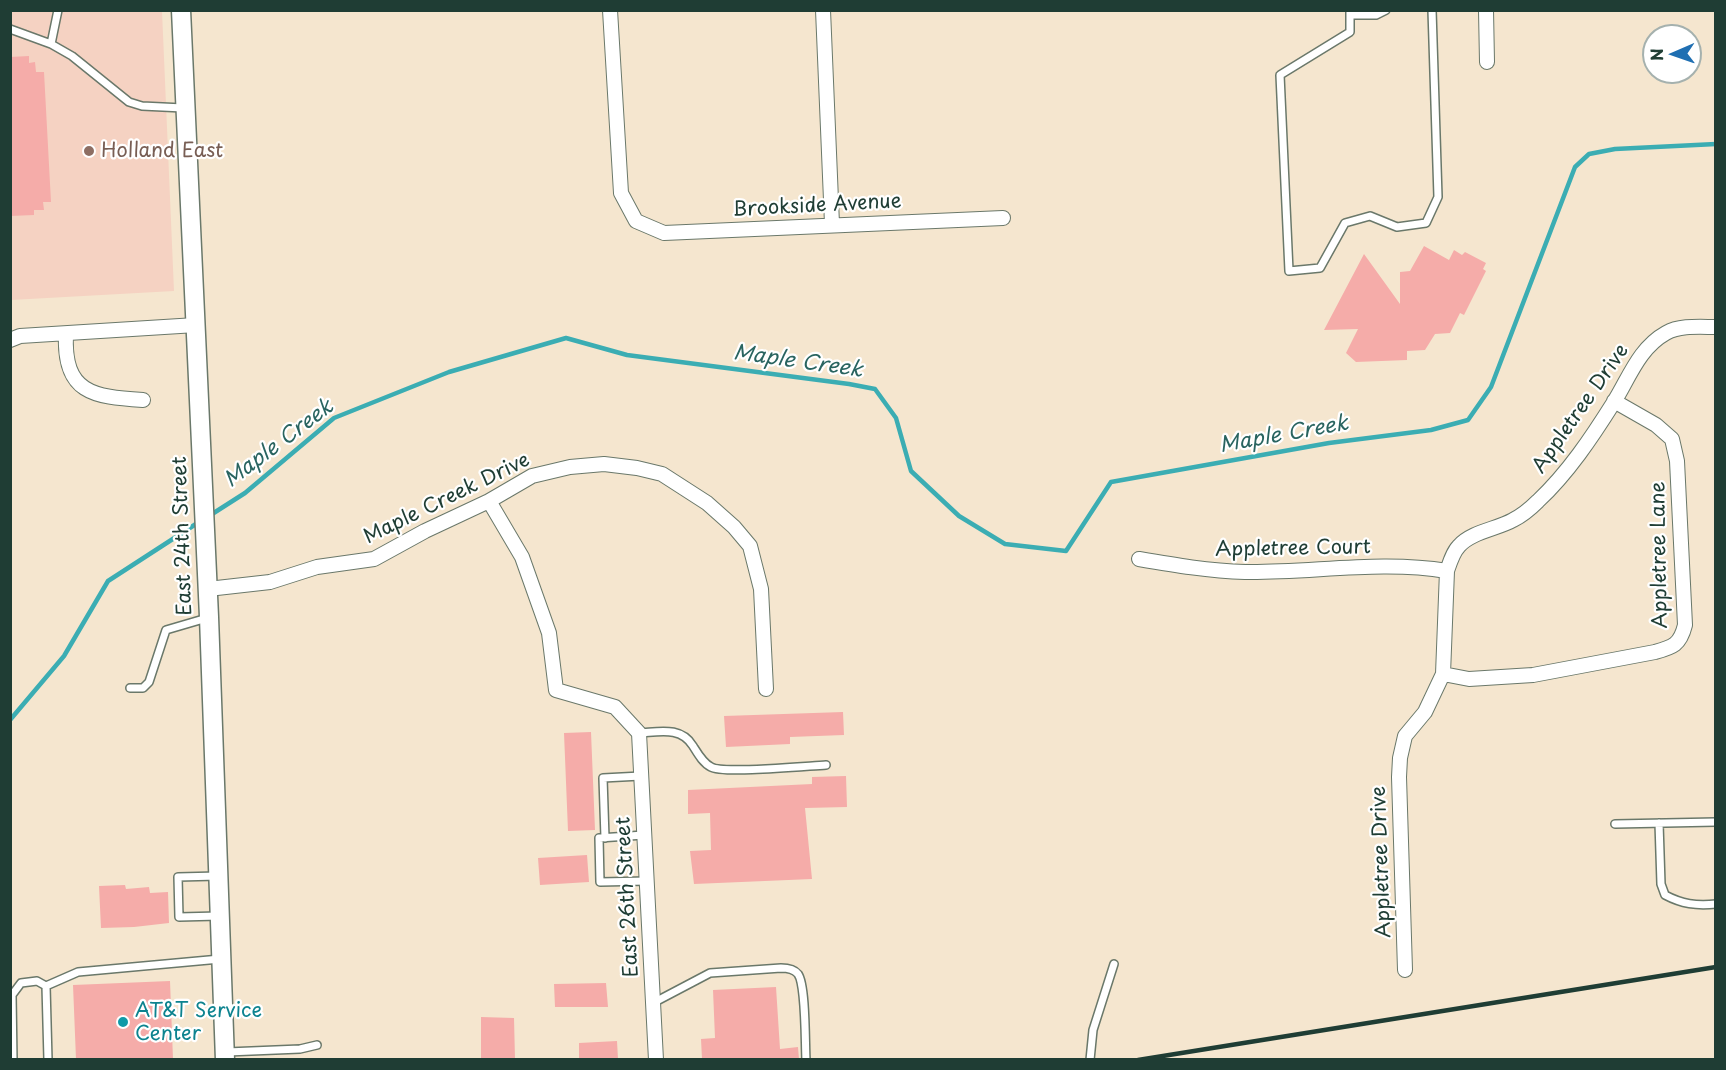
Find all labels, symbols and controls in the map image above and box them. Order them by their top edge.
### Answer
north arrow [1642,24,1702,84]
text: N [1644,48,1668,61]
place label: Holland East [101,139,223,163]
marker: Holland East [82,144,96,158]
street label: Brookside Avenue [732,190,902,222]
water label: Maple Creek [732,340,864,384]
street label: Appletree Drive [1528,340,1634,478]
water label: Maple Creek [219,395,339,493]
water label: Maple Creek [1218,411,1350,459]
street label: Maple Creek Drive [360,448,534,550]
street label: East 24th Street [168,456,198,616]
street label: Appletree Lane [1647,481,1673,629]
street label: Appletree Court [1215,536,1371,562]
street label: Appletree Drive [1367,786,1397,938]
street label: East 26th Street [612,816,644,978]
place label: AT&T Service Center [135,999,262,1046]
marker: AT&T Service Center [116,1015,130,1029]

